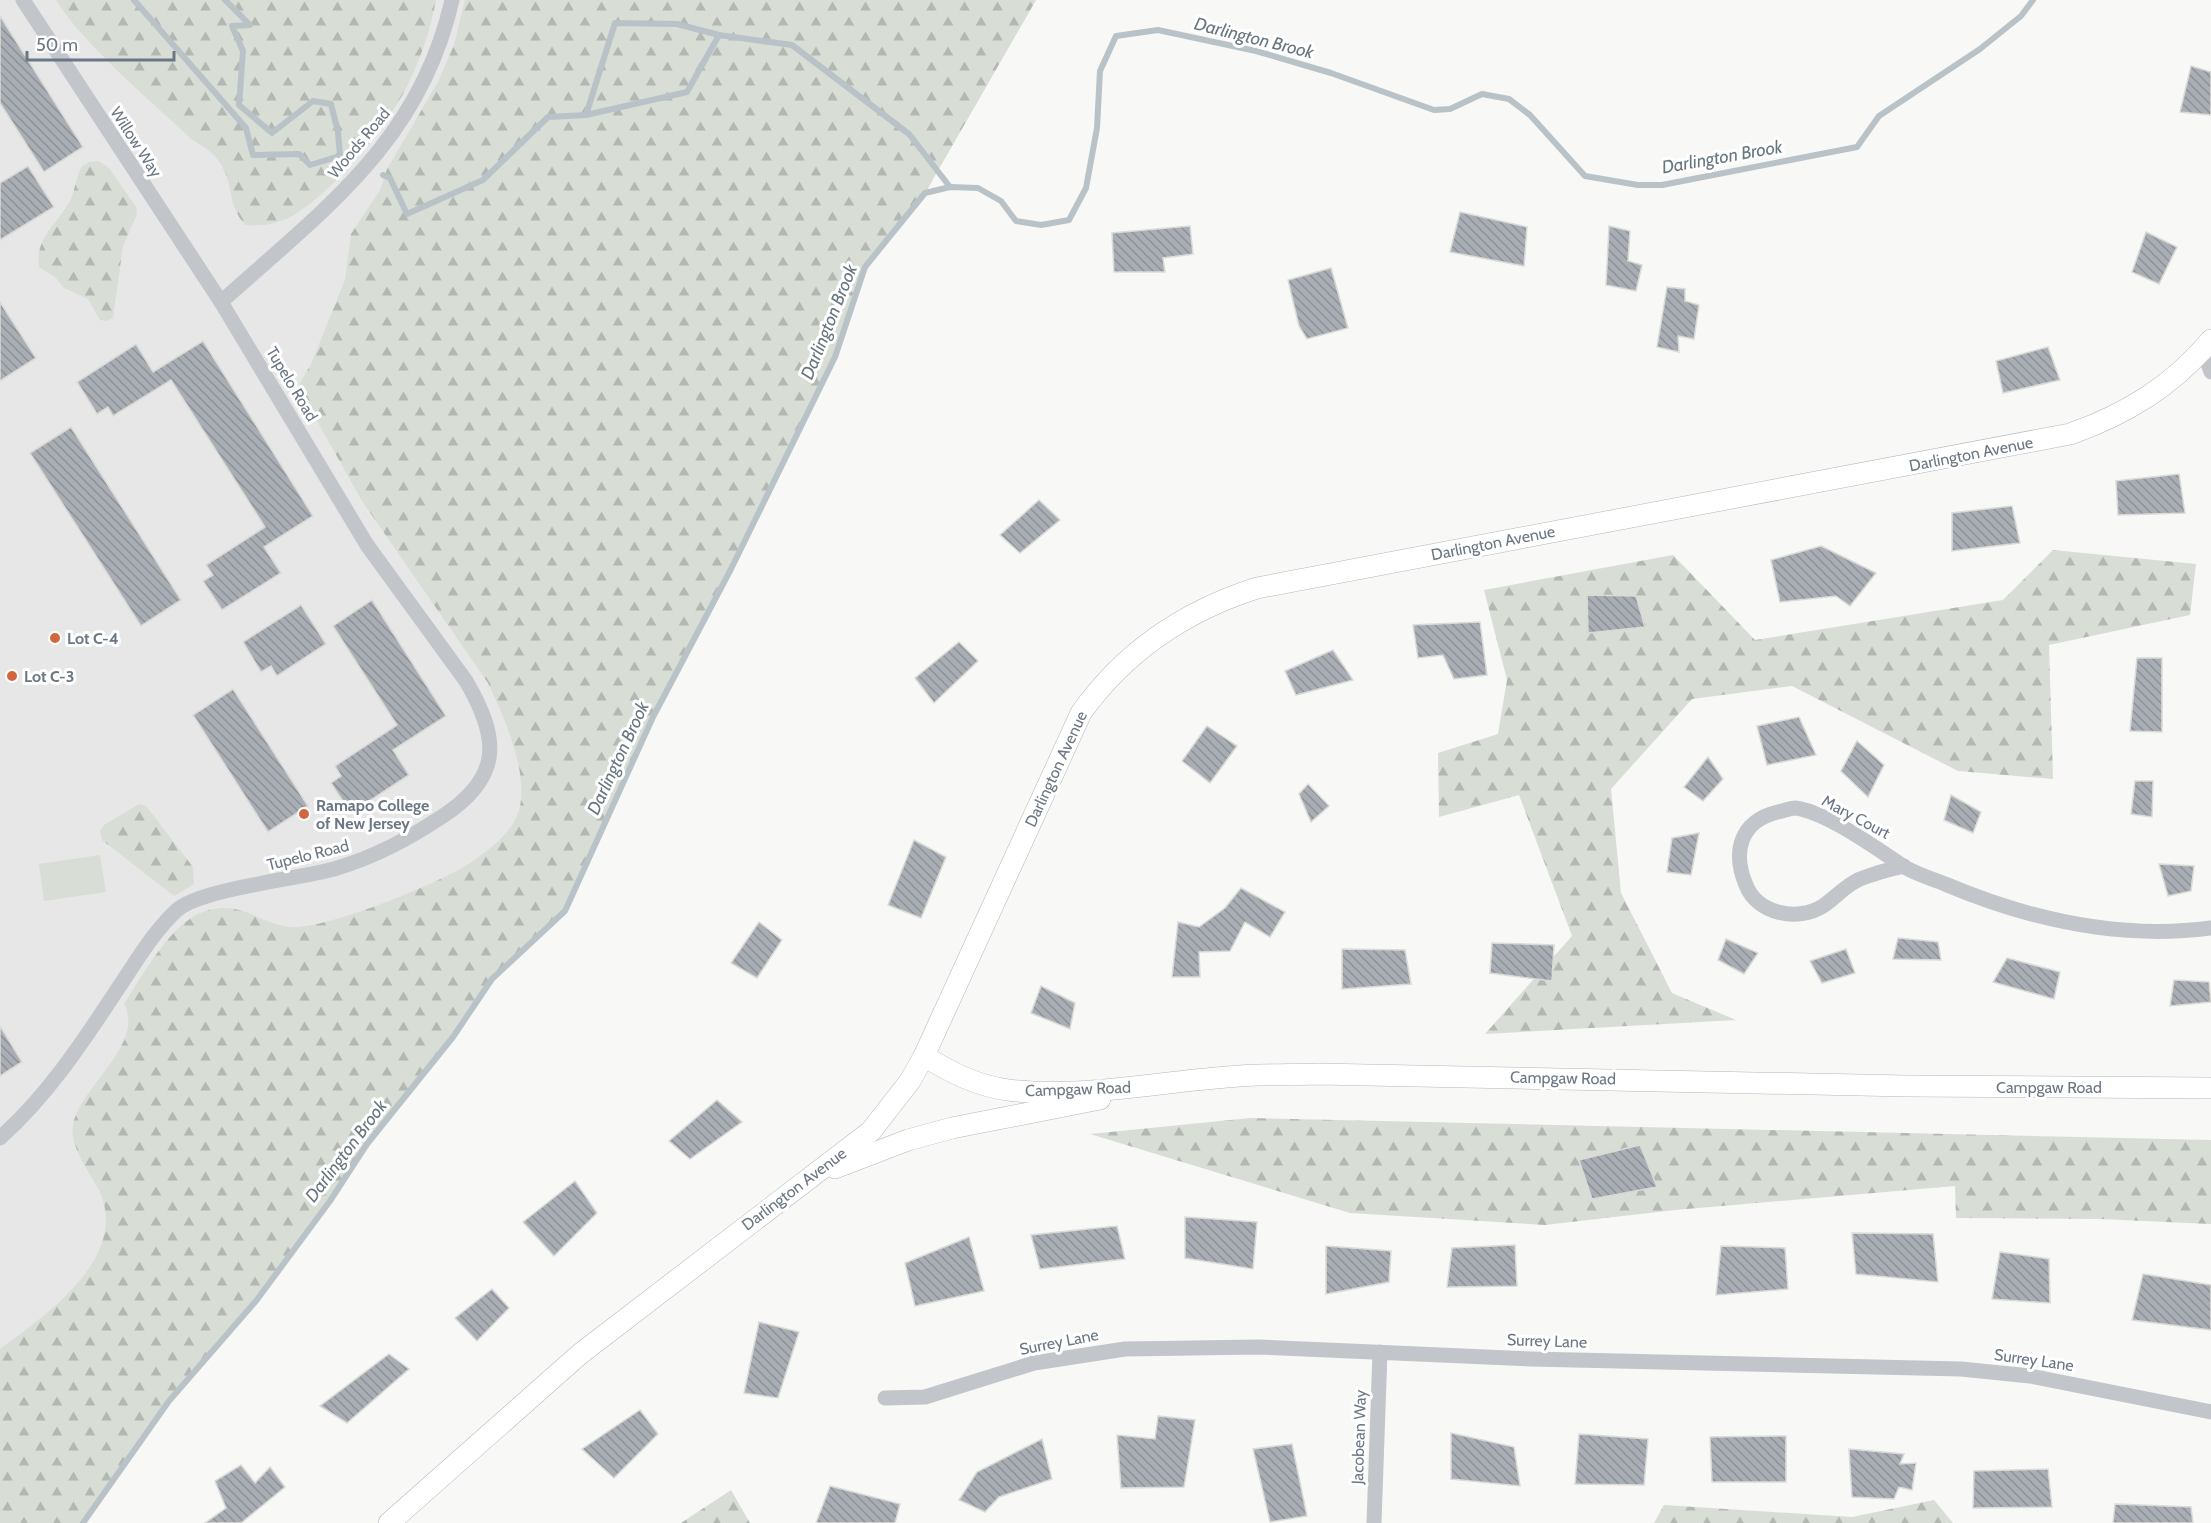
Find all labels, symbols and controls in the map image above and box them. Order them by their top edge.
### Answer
water label: Darlington Brook [1192,13,1317,64]
scale bar [27,24,174,62]
text: 50 m [36,34,78,56]
street label: Willow Way [106,103,166,181]
street label: Woods Road [324,104,394,182]
water label: Darlington Brook [1660,135,1785,178]
water label: Darlington Brook [796,260,863,383]
street label: Tupelo Road [262,343,322,425]
street label: Darlington Avenue [1907,433,2035,475]
street label: Darlington Avenue [1429,522,1557,564]
place label: Lot C-4 [67,629,119,648]
marker: Lot C-4 [48,631,62,645]
place label: Lot C-3 [24,667,74,686]
marker: Lot C-3 [5,669,19,683]
water label: Darlington Brook [582,697,654,818]
street label: Darlington Avenue [1021,708,1091,830]
street label: Mary Court [1819,791,1894,843]
place label: Ramapo College of New Jersey [316,796,429,833]
marker: Ramapo College of New Jersey [297,807,311,821]
street label: Tupelo Road [265,836,351,874]
street label: Campgaw Road [1510,1068,1616,1088]
street label: Campgaw Road [1025,1078,1131,1100]
street label: Campgaw Road [1996,1078,2102,1097]
water label: Darlington Brook [300,1095,392,1206]
street label: Darlington Avenue [738,1144,850,1234]
street label: Surrey Lane [1018,1325,1100,1359]
street label: Surrey Lane [1507,1330,1587,1352]
street label: Surrey Lane [1993,1345,2075,1375]
street label: Jacobean Way [1348,1389,1370,1486]

